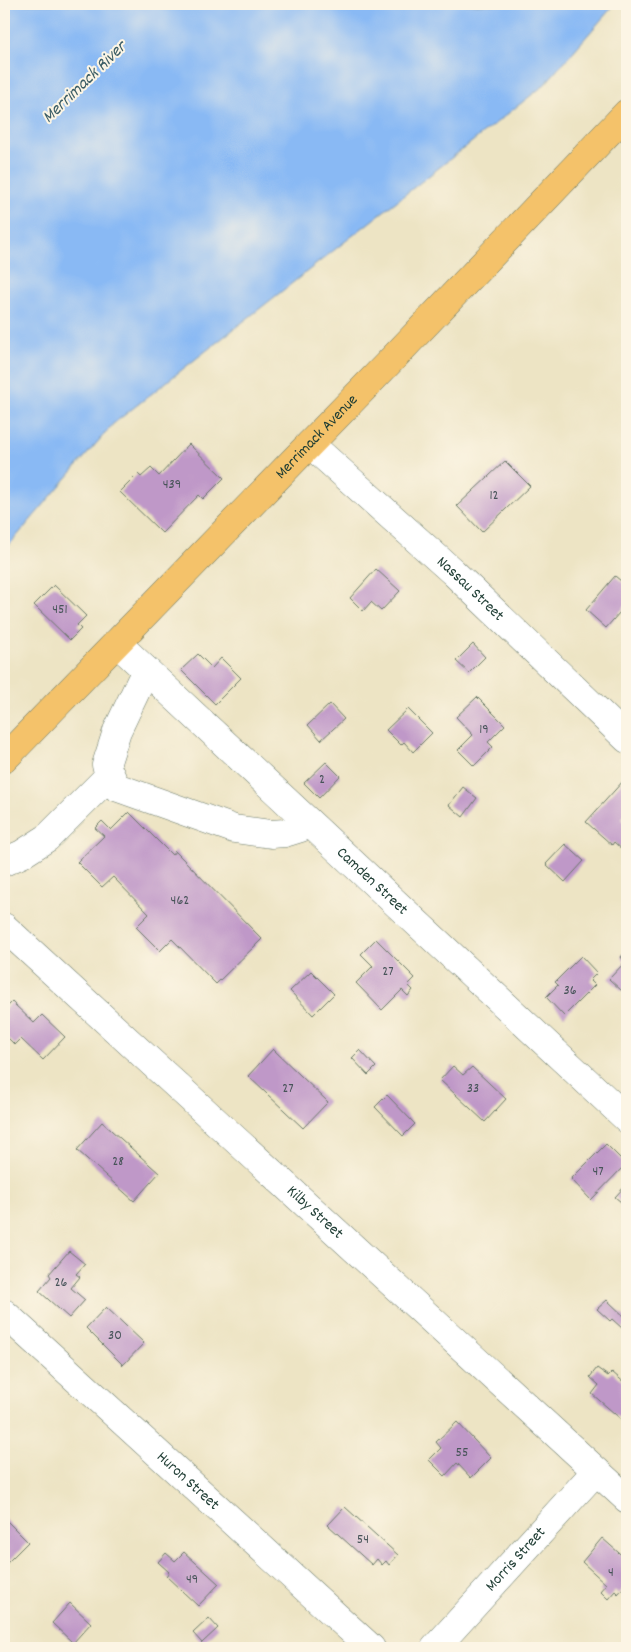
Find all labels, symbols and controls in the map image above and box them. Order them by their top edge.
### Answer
water label: Merrimack River [37,35,134,130]
street label: Merrimack Avenue [270,389,363,484]
house number: 439 [163,475,181,495]
house number: 12 [489,486,499,506]
street label: Nassau Street [431,551,509,627]
house number: 451 [52,600,68,620]
house number: 19 [479,720,489,740]
house number: 2 [319,770,325,790]
street label: Camden Street [331,842,413,921]
house number: 462 [171,891,189,911]
house number: 27 [382,962,394,982]
house number: 36 [563,981,577,1001]
house number: 27 [282,1079,294,1099]
house number: 33 [467,1079,479,1099]
house number: 28 [112,1152,124,1172]
house number: 47 [592,1162,604,1182]
street label: Kilby Street [281,1180,349,1245]
house number: 26 [55,1273,68,1293]
house number: 30 [108,1326,122,1346]
house number: 55 [456,1443,468,1463]
street label: Huron Street [151,1446,225,1516]
street label: Morris Street [480,1522,551,1597]
house number: 54 [357,1530,369,1550]
house number: 4 [608,1563,614,1583]
house number: 49 [186,1570,198,1590]

